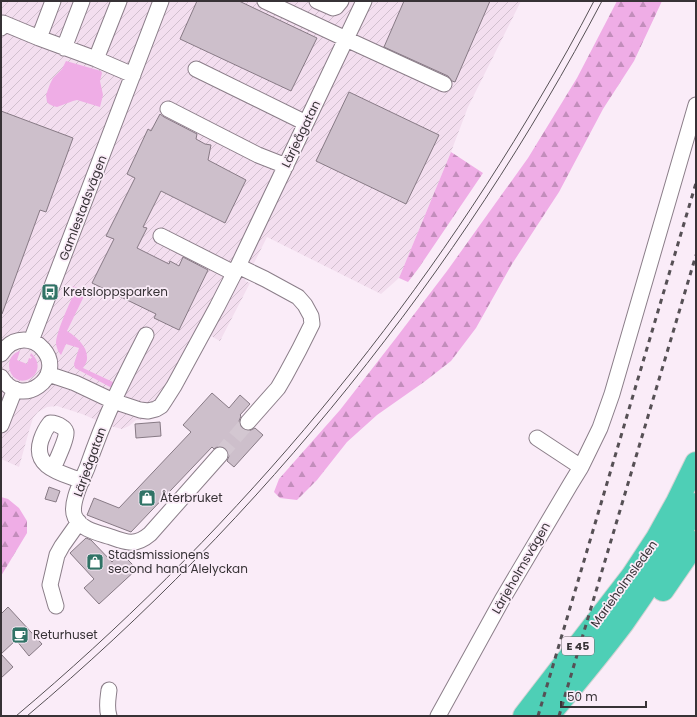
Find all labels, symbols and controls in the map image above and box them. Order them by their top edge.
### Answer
street label: Lärjeågatan [277,97,324,170]
street label: Gamlestadsvägen [55,153,110,263]
bus stop icon: Kretsloppsparken [40,282,60,302]
place label: Kretsloppsparken [63,283,168,300]
street label: Lärjeågatan [69,425,110,499]
shop icon: Återbruket [137,488,157,508]
place label: Återbruket [160,489,223,506]
street label: Lärjeholmsvägen [487,519,554,617]
street label: Marieholmsleden [586,537,661,631]
place label: Stadsmissionens second hand Alelyckan [108,546,248,577]
shop icon: Stadsmissionens second hand Alelyckan [85,552,105,572]
cafe icon: Returhuset [10,625,30,645]
place label: Returhuset [33,626,98,643]
road number: E 45 [562,637,594,655]
scale bar [561,683,646,709]
text: 50 m [567,688,598,705]

